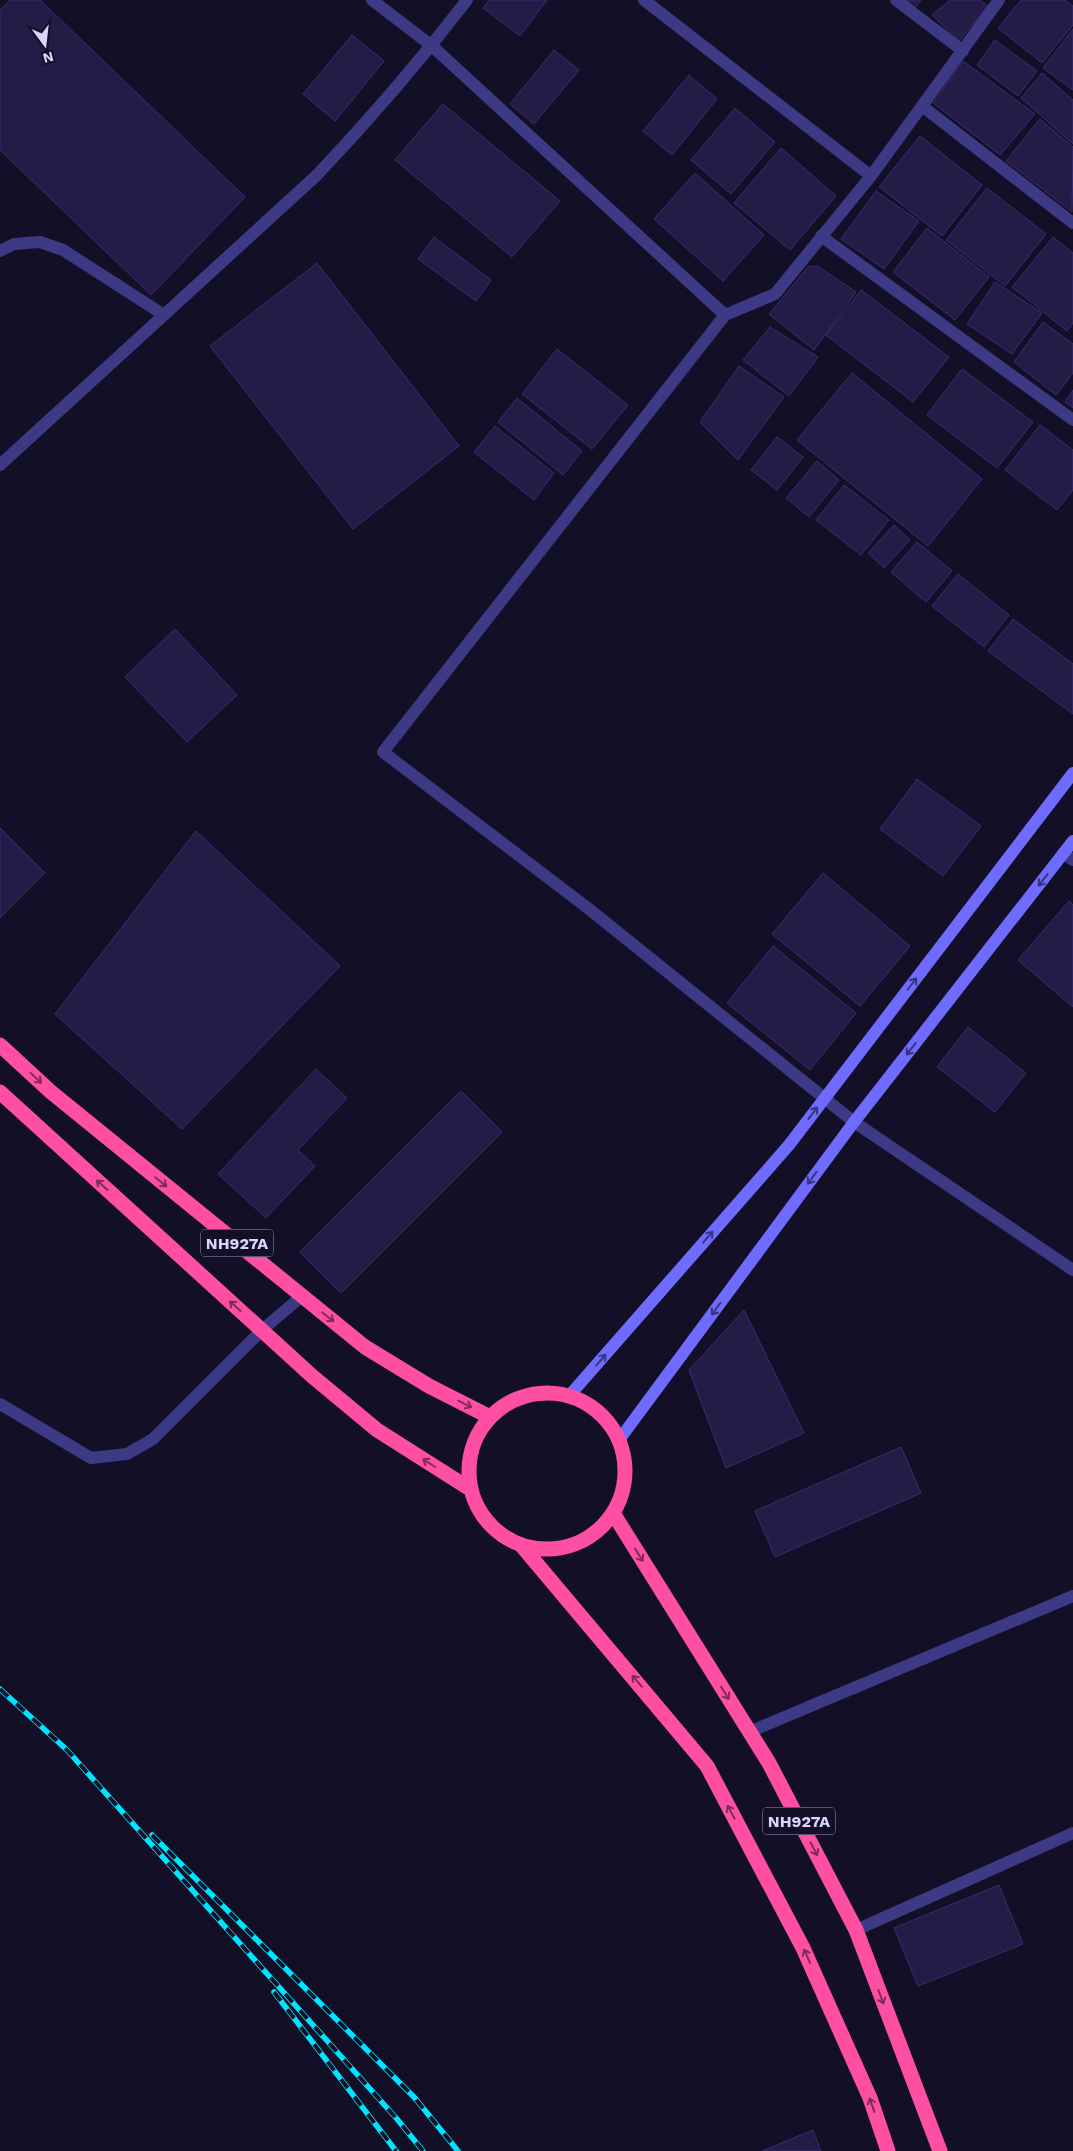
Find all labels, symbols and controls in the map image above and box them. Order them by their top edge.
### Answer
north arrow [20,20,70,70]
text: N [41,48,55,67]
one-way arrow [1038,873,1049,886]
one-way arrow [907,977,917,991]
one-way arrow [905,1042,916,1055]
one-way arrow [29,1072,42,1084]
one-way arrow [808,1106,818,1120]
one-way arrow [807,1171,817,1185]
one-way arrow [154,1176,167,1187]
one-way arrow [96,1179,109,1191]
road number: NH927A [201,1230,273,1256]
one-way arrow [702,1231,714,1244]
one-way arrow [229,1300,242,1312]
one-way arrow [710,1302,721,1315]
one-way arrow [321,1312,334,1323]
one-way arrow [595,1353,607,1366]
one-way arrow [457,1399,472,1409]
one-way arrow [422,1458,436,1469]
one-way arrow [634,1547,644,1561]
one-way arrow [631,1675,642,1688]
one-way arrow [720,1685,730,1699]
one-way arrow [726,1805,736,1820]
road number: NH927A [763,1808,835,1834]
one-way arrow [810,1841,819,1856]
one-way arrow [801,1949,811,1964]
one-way arrow [877,1988,886,2004]
one-way arrow [867,2098,876,2113]

